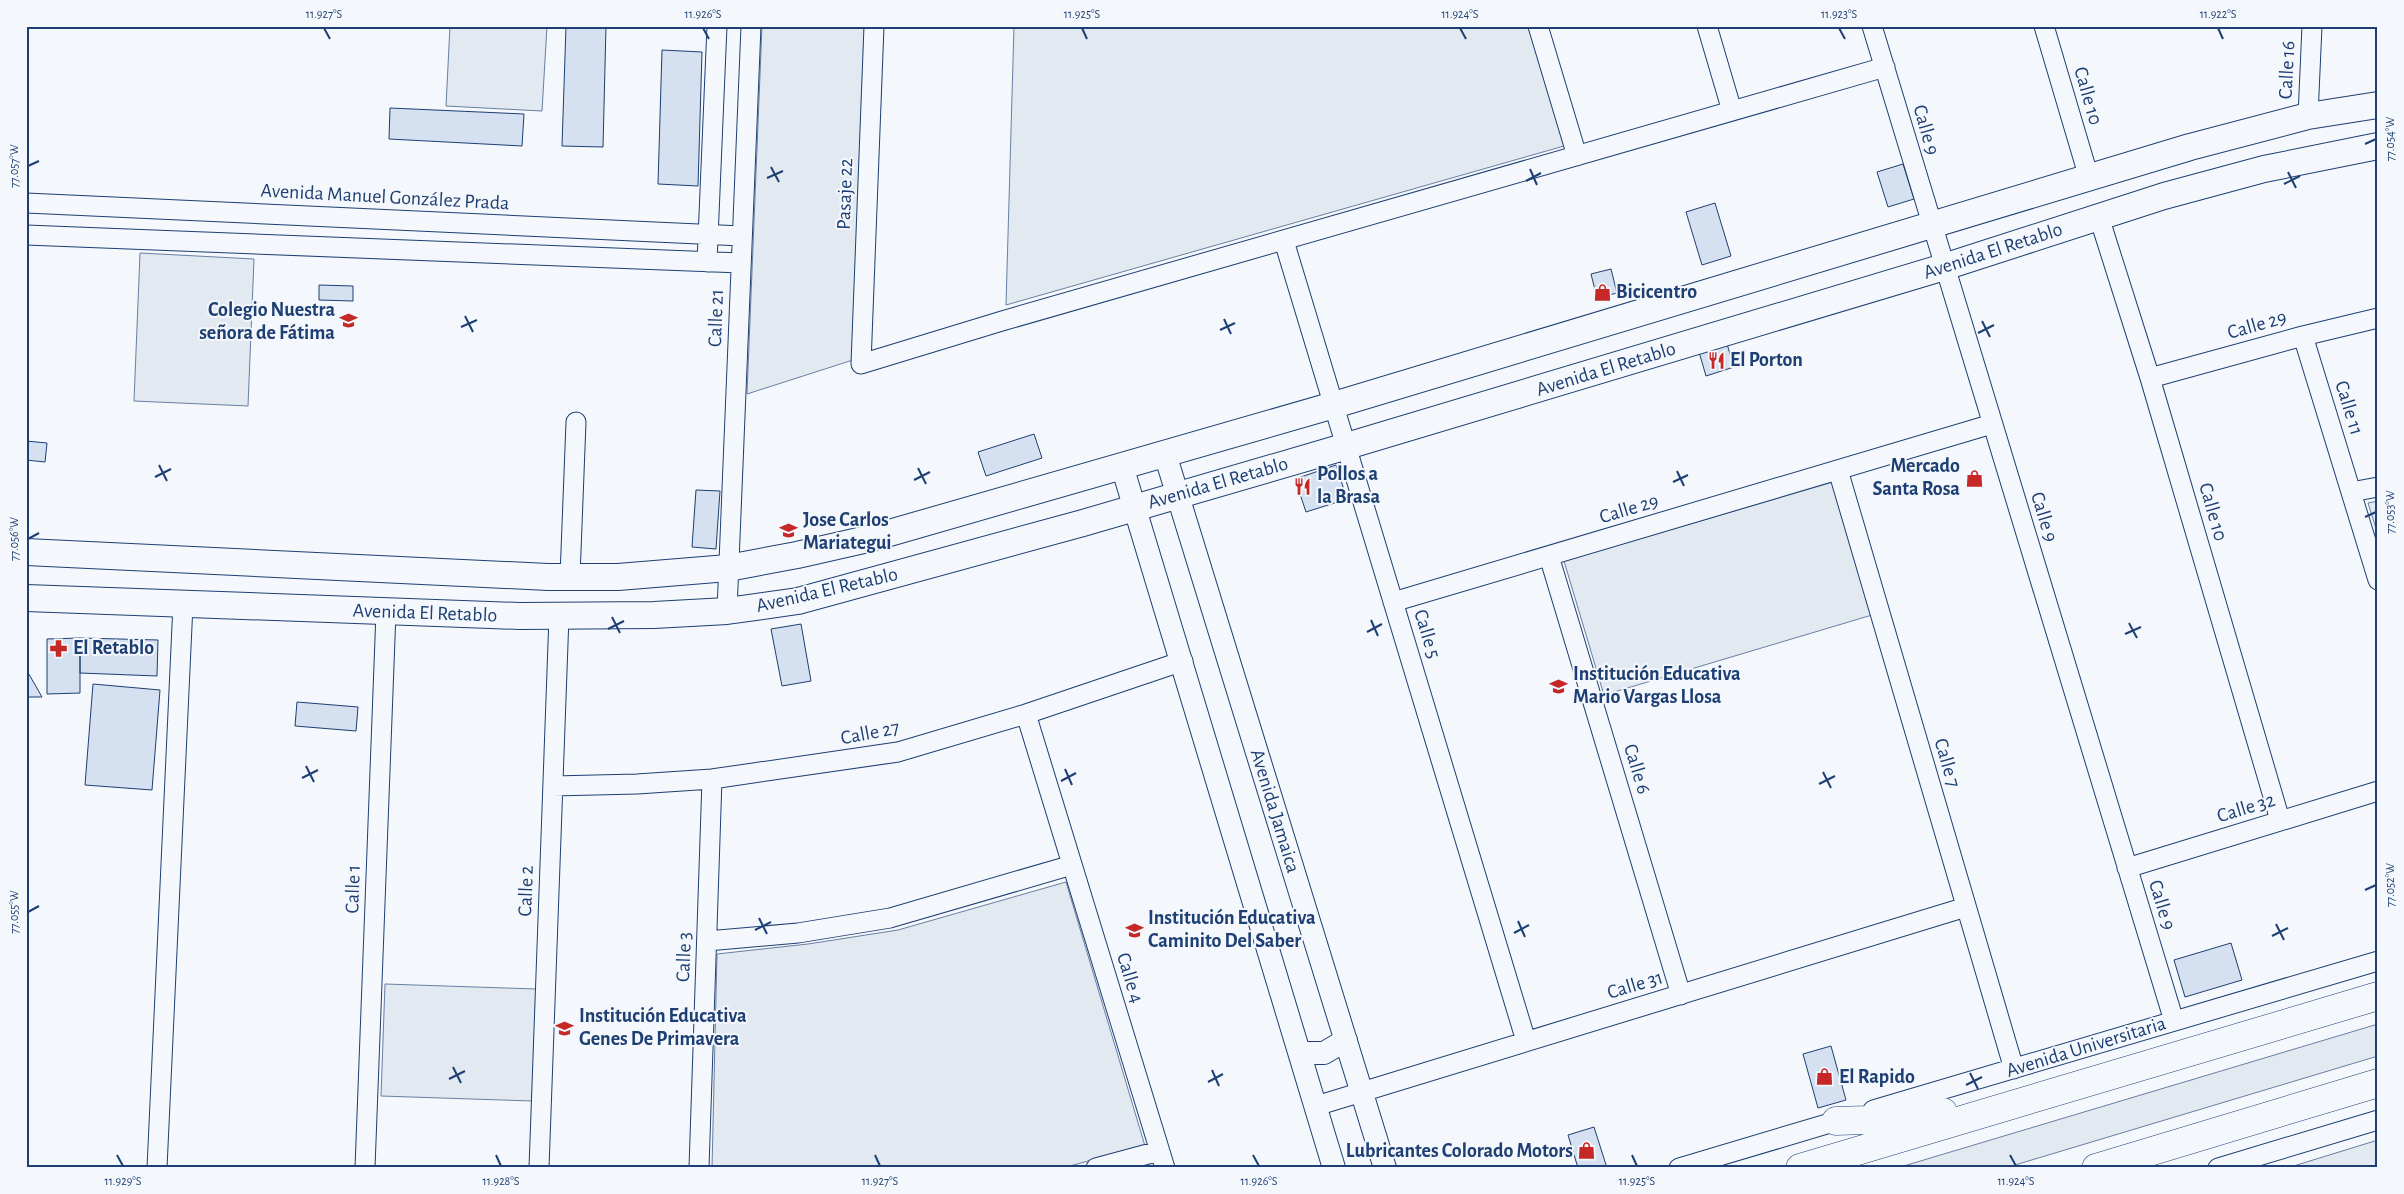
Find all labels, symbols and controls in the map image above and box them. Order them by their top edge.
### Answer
text: 11.927°S [306,8,342,20]
text: 11.926°S [685,8,722,20]
text: 11.925°S [1064,8,1100,20]
text: 11.924°S [1441,8,1479,20]
text: 11.923°S [1821,8,1857,20]
text: 11.922°S [2200,8,2237,20]
street label: Calle 16 [2275,40,2299,100]
street label: Calle 10 [2070,65,2106,127]
street label: Calle 9 [1909,103,1943,157]
text: 77.054°W [2384,117,2396,161]
text: 77.057°W [8,144,20,188]
street label: Pasaje 22 [834,158,856,230]
street label: Avenida Manuel González Prada [260,180,510,214]
street label: Avenida El Retablo [1921,219,2065,283]
shop icon: Bicicentro [1592,282,1612,302]
place label: Bicicentro [1616,282,1697,302]
street label: Calle 21 [705,289,727,347]
place label: Colegio Nuestra señora de Fátima [199,300,335,343]
street label: Calle 29 [2225,307,2289,343]
school or university icon: Colegio Nuestra señora de Fátima [339,311,359,331]
street label: Avenida El Retablo [1534,338,1678,400]
restaurant icon: El Porton [1706,350,1726,370]
place label: El Porton [1730,350,1803,370]
street label: Calle 11 [2331,378,2367,438]
street label: Avenida El Retablo [1146,453,1290,513]
place label: Mercado Santa Rosa [1873,456,1960,499]
place label: Pollos a la Brasa [1317,464,1380,507]
shop icon: Mercado Santa Rosa [1964,468,1984,488]
restaurant icon: Pollos a la Brasa [1293,476,1313,496]
street label: Calle 10 [2195,481,2231,543]
street label: Calle 9 [2027,489,2061,545]
text: 77.053°W [2384,490,2396,534]
street label: Calle 29 [1597,491,1661,527]
place label: Jose Carlos Mariategui [803,510,892,553]
text: 77.056°W [8,517,20,561]
school or university icon: Jose Carlos Mariategui [779,521,799,541]
street label: Avenida El Retablo [754,564,900,616]
street label: Avenida El Retablo [352,600,498,626]
street label: Calle 5 [1410,607,1444,661]
pharmacy icon: El Retablo [49,638,69,658]
place label: El Retablo [73,638,154,658]
place label: Institución Educativa Mario Vargas Llosa [1573,664,1741,707]
school or university icon: Institución Educativa Mario Vargas Llosa [1549,676,1569,696]
street label: Calle 27 [839,718,901,748]
street label: Calle 7 [1930,736,1964,790]
street label: Calle 6 [1620,741,1654,797]
street label: Avenida Jamaica [1247,747,1303,875]
street label: Calle 32 [2215,790,2277,826]
text: 77.052°W [2384,863,2396,907]
street label: Calle 1 [342,864,364,914]
street label: Calle 2 [515,865,537,917]
street label: Calle 9 [2145,877,2179,933]
text: 77.055°W [8,890,20,934]
place label: Institución Educativa Caminito Del Saber [1148,908,1316,951]
school or university icon: Institución Educativa Caminito Del Saber [1124,920,1144,940]
street label: Calle 3 [673,932,695,982]
street label: Calle 4 [1113,950,1147,1006]
street label: Calle 31 [1605,967,1665,1003]
place label: Institución Educativa Genes De Primavera [579,1006,747,1049]
street label: Avenida Universitaria [2004,1013,2168,1081]
school or university icon: Institución Educativa Genes De Primavera [555,1018,575,1038]
shop icon: El Rapido [1815,1067,1835,1087]
place label: El Rapido [1839,1067,1915,1087]
place label: Lubricantes Colorado Motors [1346,1141,1573,1161]
shop icon: Lubricantes Colorado Motors [1577,1141,1597,1161]
text: 11.929°S [105,1175,142,1187]
text: 11.928°S [483,1175,520,1187]
text: 11.927°S [862,1175,898,1187]
text: 11.926°S [1241,1175,1278,1187]
text: 11.925°S [1619,1175,1655,1187]
text: 11.924°S [1997,1175,2035,1187]

